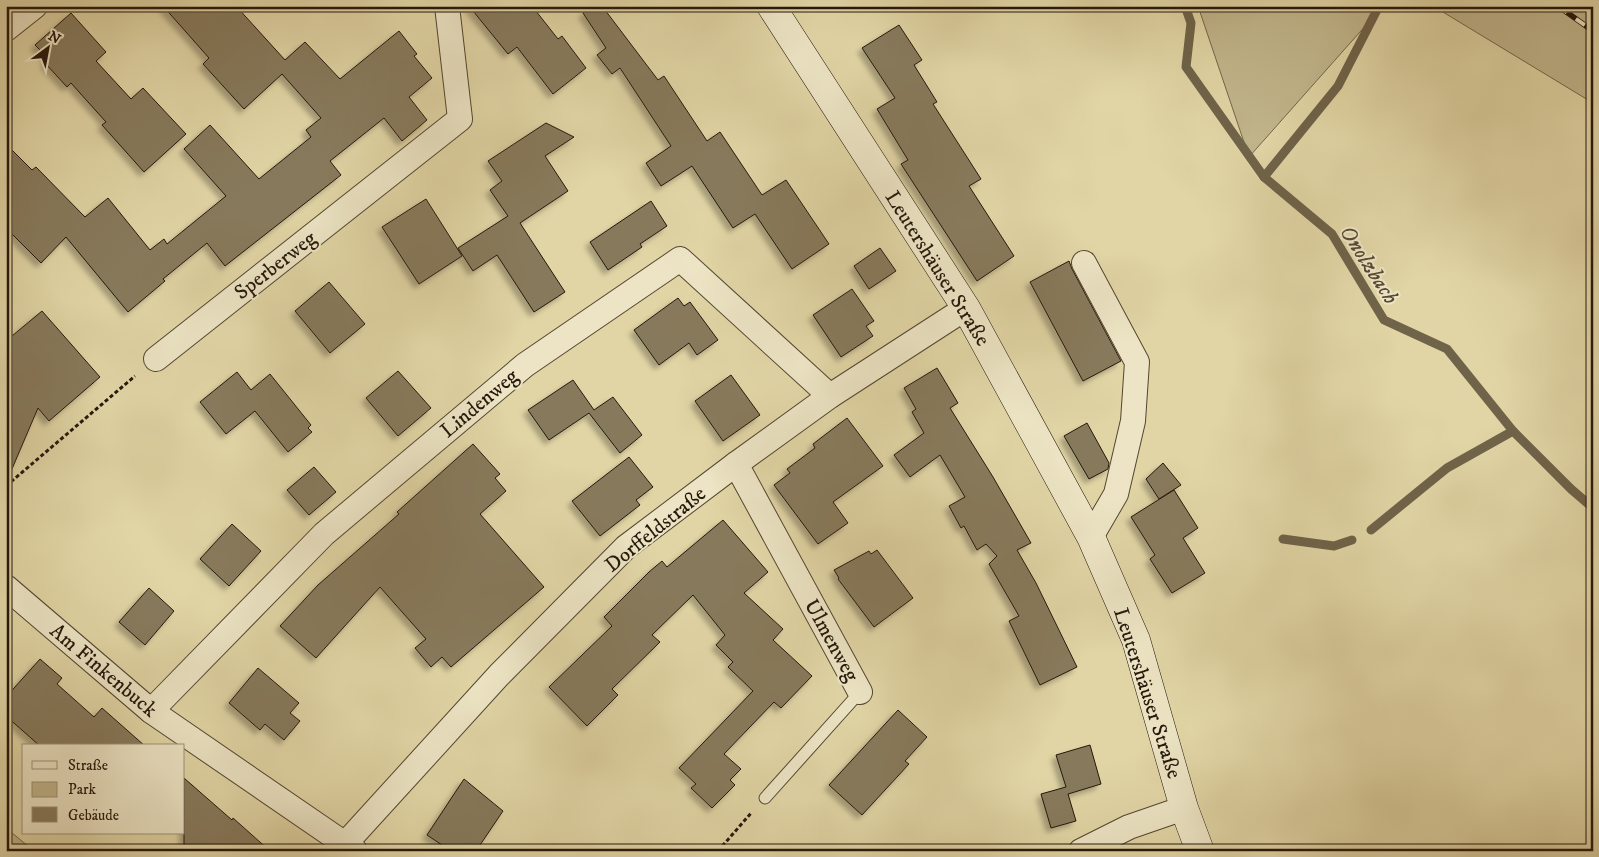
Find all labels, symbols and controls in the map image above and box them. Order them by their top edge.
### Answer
north arrow [22,22,72,72]
text: N [45,27,64,49]
street label: Leutershäuser Straße [879,186,996,351]
water label: Onolzbach [1333,220,1404,309]
street label: Sperberweg [229,225,322,306]
street label: Lindenweg [435,363,525,444]
street label: Dorffeldstraße [600,481,712,578]
street label: Ulmenweg [798,595,865,687]
street label: Leutershäuser Straße [1107,605,1187,782]
street label: Am Finkenbuck [44,618,163,724]
legend [22,744,185,834]
text: Straße [68,756,108,775]
text: Park [68,780,97,799]
text: Gebäude [68,806,119,825]

